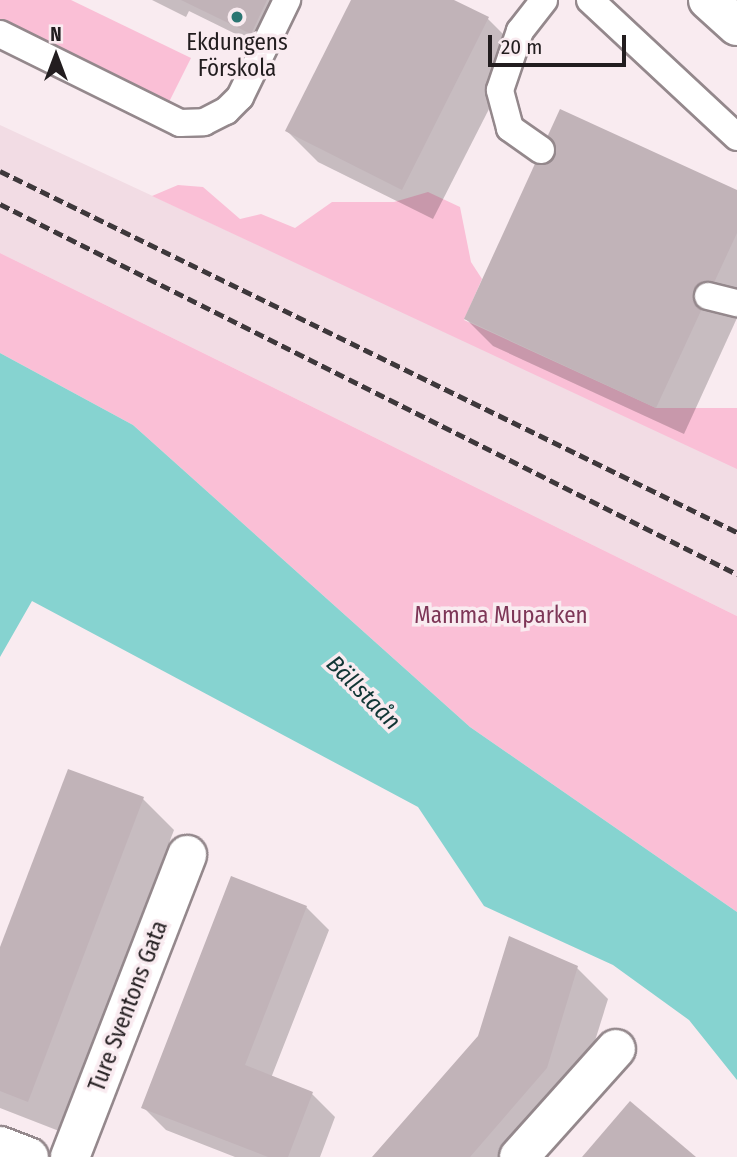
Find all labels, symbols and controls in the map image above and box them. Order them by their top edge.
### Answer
marker: Ekdungens Förskola [229,9,245,25]
north arrow [21,21,91,91]
scale bar [492,21,630,65]
text: N [50,23,62,46]
place label: Ekdungens Förskola [186,28,288,82]
text: 20 m [501,34,542,60]
park label: Mamma Muparken [414,601,588,629]
water label: Bällstaån [320,650,406,736]
street label: Ture Sventons Gata [83,917,173,1095]

